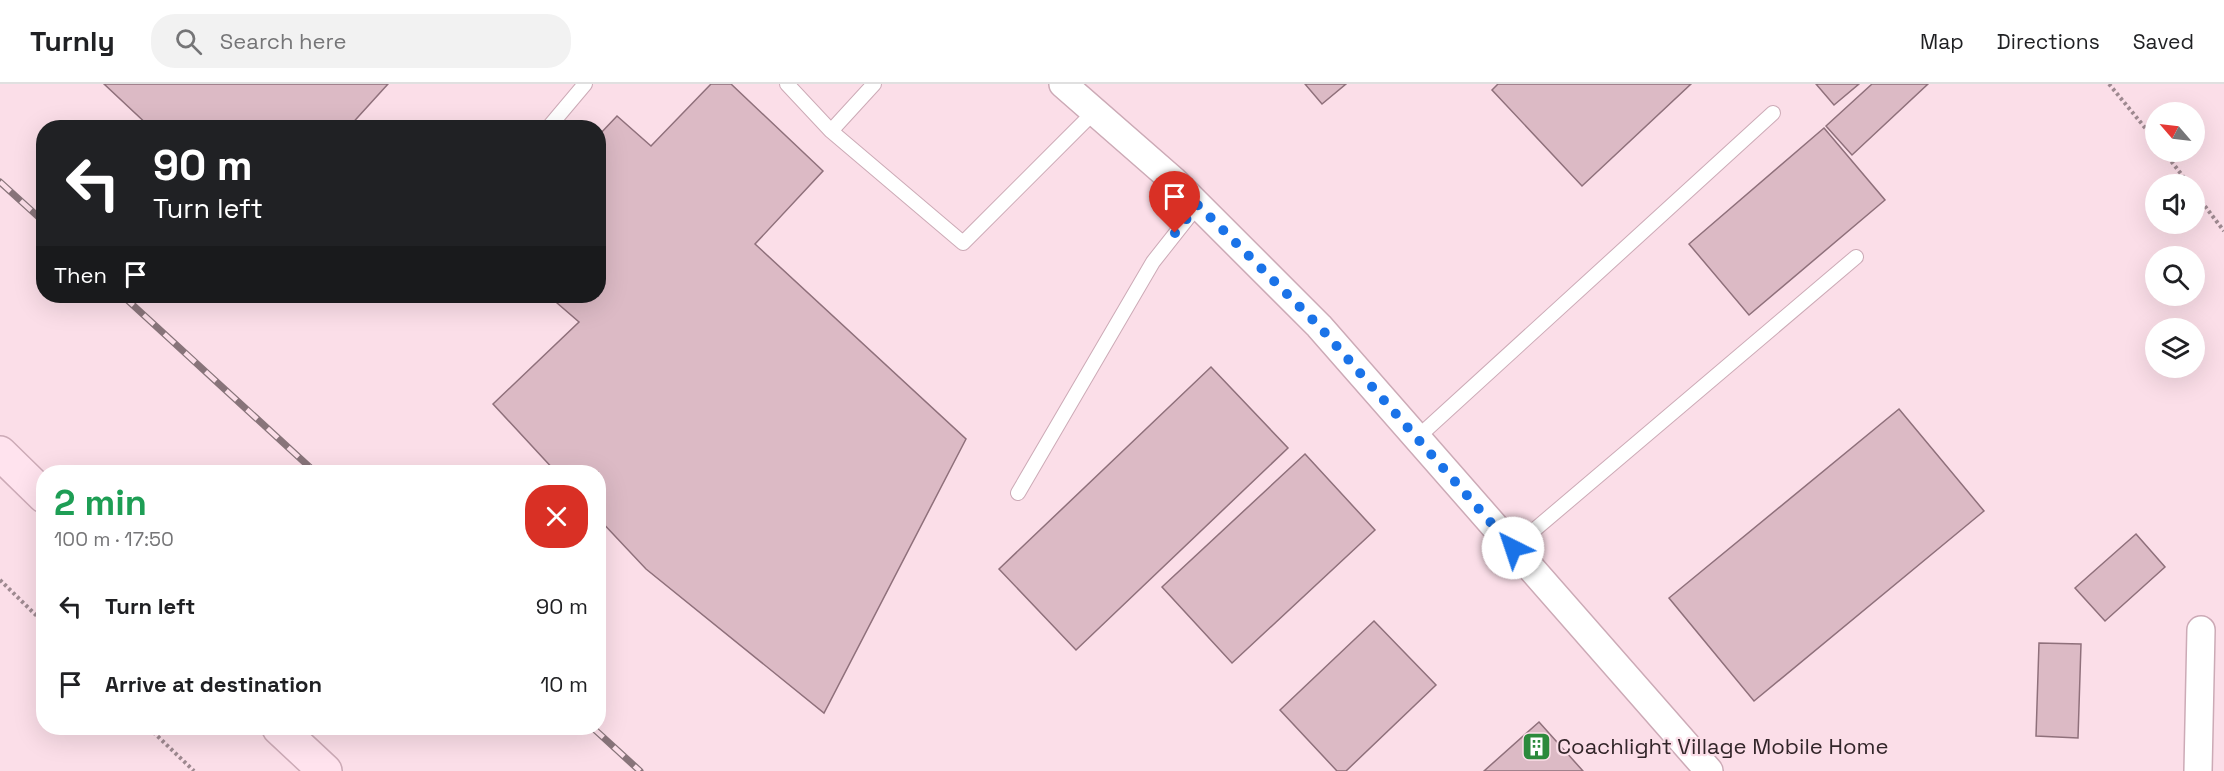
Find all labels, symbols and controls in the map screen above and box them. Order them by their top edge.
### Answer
search box [151,14,571,68]
text: Turnly [30,23,115,59]
icon: search [172,25,205,58]
text: Search here [220,27,347,55]
text: Map [1920,28,1964,55]
text: Directions [1997,28,2100,55]
text: Saved [2133,28,2194,55]
north arrow [2145,102,2205,162]
map controls [2145,102,2205,378]
text: 90 m [153,139,253,192]
icon: left [54,144,132,222]
pin [1149,171,1200,233]
button: sound [2145,174,2205,234]
icon: arrive [1158,180,1191,213]
text: Turn left [153,191,263,226]
button: search [2145,246,2205,306]
icon: arrive [119,258,152,291]
text: Then [54,261,107,289]
button: layers [2145,318,2205,378]
text: 2 min [54,480,147,526]
button: close [525,485,588,548]
position arrow [1481,516,1545,580]
text: 100 m · 17:50 [54,526,174,552]
icon: left [54,590,87,623]
text: Turn left [105,592,195,620]
text: 90 m [536,592,588,620]
icon: arrive [54,668,87,701]
text: Arrive at destination [105,670,322,698]
text: 10 m [540,670,588,698]
building icon: Coachlight Village Mobile Home [1520,730,1552,762]
place label: Coachlight Village Mobile Home [1557,732,1888,760]

